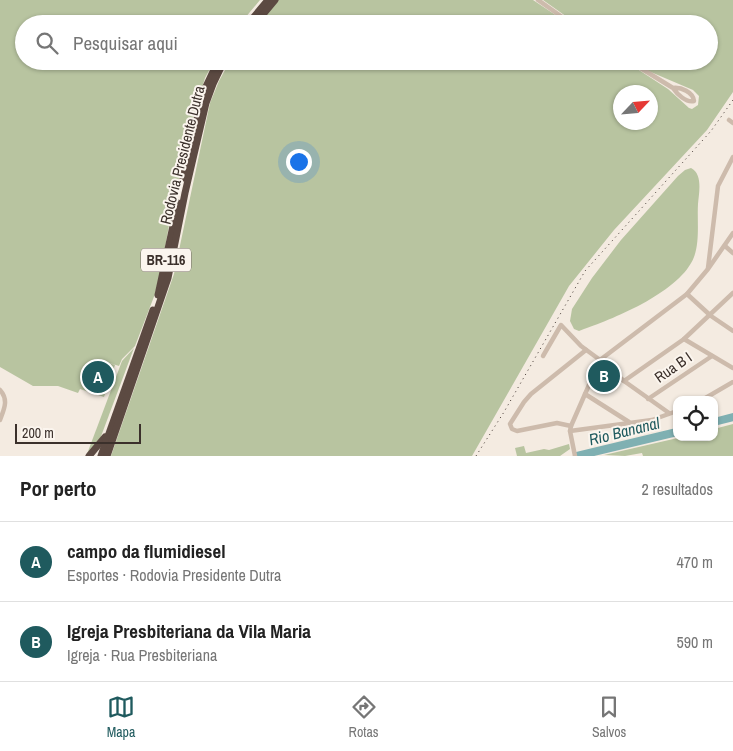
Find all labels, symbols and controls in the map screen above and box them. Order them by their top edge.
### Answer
search box [15,15,718,70]
icon: search [33,29,61,57]
text: Pesquisar aqui [73,30,178,56]
street label: Rodovia Presidente Dutra [155,83,209,227]
north arrow [613,85,658,130]
your location [286,149,312,175]
road number: BR-116 [141,248,191,272]
street label: Rua B I [650,347,696,387]
pin: B [588,357,620,395]
pin: A [82,358,114,396]
map controls [673,396,718,441]
button: locate [673,396,718,441]
water label: Rio Bananal [586,411,663,450]
scale bar [15,421,141,444]
text: 200 m [22,424,54,442]
text: Por perto [20,474,97,503]
text: 2 resultados [642,478,713,500]
text: campo da flumidiesel [67,538,225,564]
text: A [31,551,41,573]
text: 470 m [677,551,713,573]
text: Esportes · Rodovia Presidente Dutra [67,564,281,586]
text: Igreja Presbiteriana da Vila Maria [67,618,311,644]
text: B [31,631,41,653]
text: 590 m [677,631,713,653]
text: Igreja · Rua Presbiteriana [67,644,217,666]
tab: Mapa [107,693,135,741]
tab: Rotas [349,693,379,741]
tab: Salvos [592,693,626,741]

